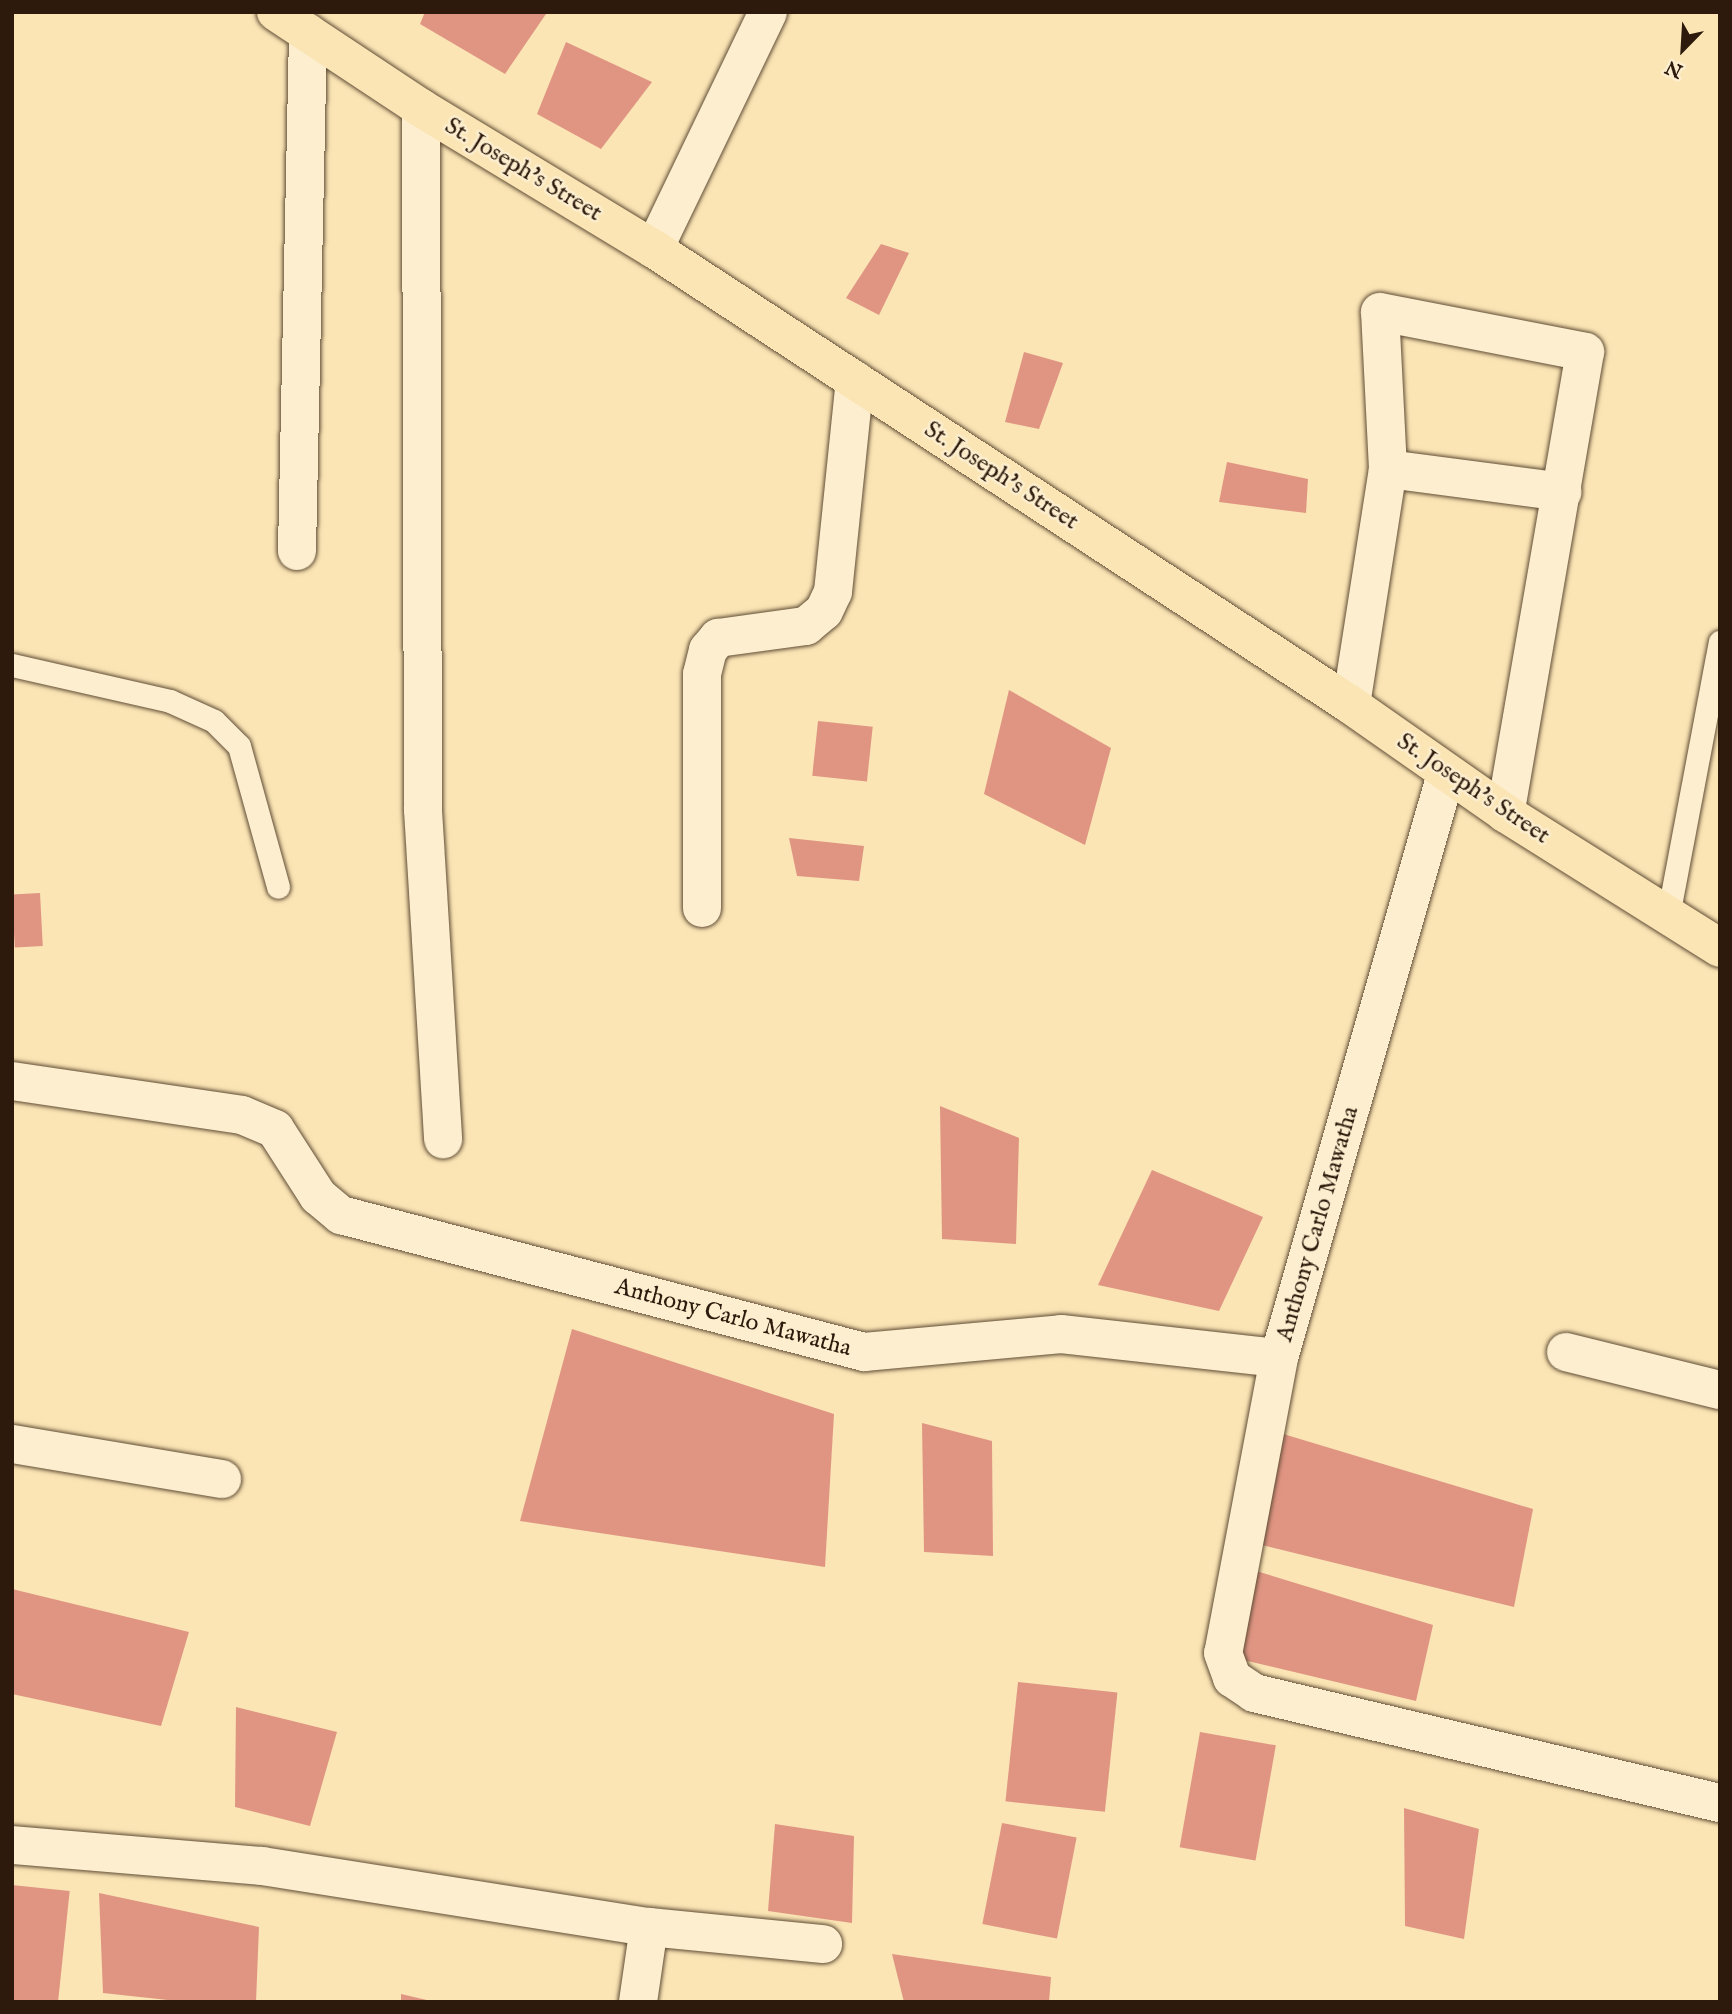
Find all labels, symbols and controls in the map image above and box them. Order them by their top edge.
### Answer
north arrow [1648,14,1718,84]
text: N [1662,54,1687,82]
street label: St. Joseph's Street [439,112,607,228]
street label: St. Joseph's Street [919,415,1083,537]
street label: St. Joseph's Street [1391,727,1555,851]
street label: Anthony Carlo Mawatha [1271,1103,1365,1345]
street label: Anthony Carlo Mawatha [612,1273,854,1363]

